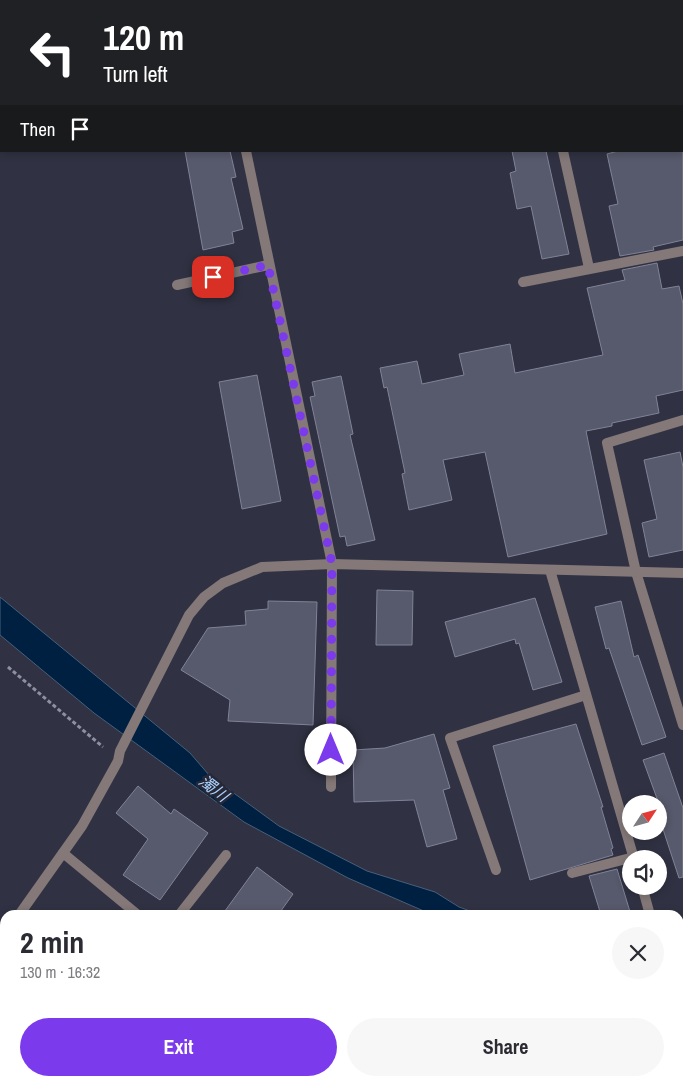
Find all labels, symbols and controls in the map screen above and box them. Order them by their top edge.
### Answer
text: 120 m [103,14,184,61]
icon: left [20,20,85,85]
text: Turn left [103,59,168,89]
icon: arrive [66,115,94,143]
text: Then [20,116,56,142]
pin [192,256,234,298]
icon: arrive [199,263,227,291]
position arrow [304,723,356,775]
water label: 濁川 [195,769,235,808]
north arrow [622,795,668,840]
map controls [622,795,667,895]
button: sound [622,850,667,895]
text: 2 min [20,922,84,962]
button: close [612,927,664,979]
text: 130 m · 16:32 [20,961,100,983]
button: Exit [20,1018,337,1076]
button: Share [347,1018,664,1076]

